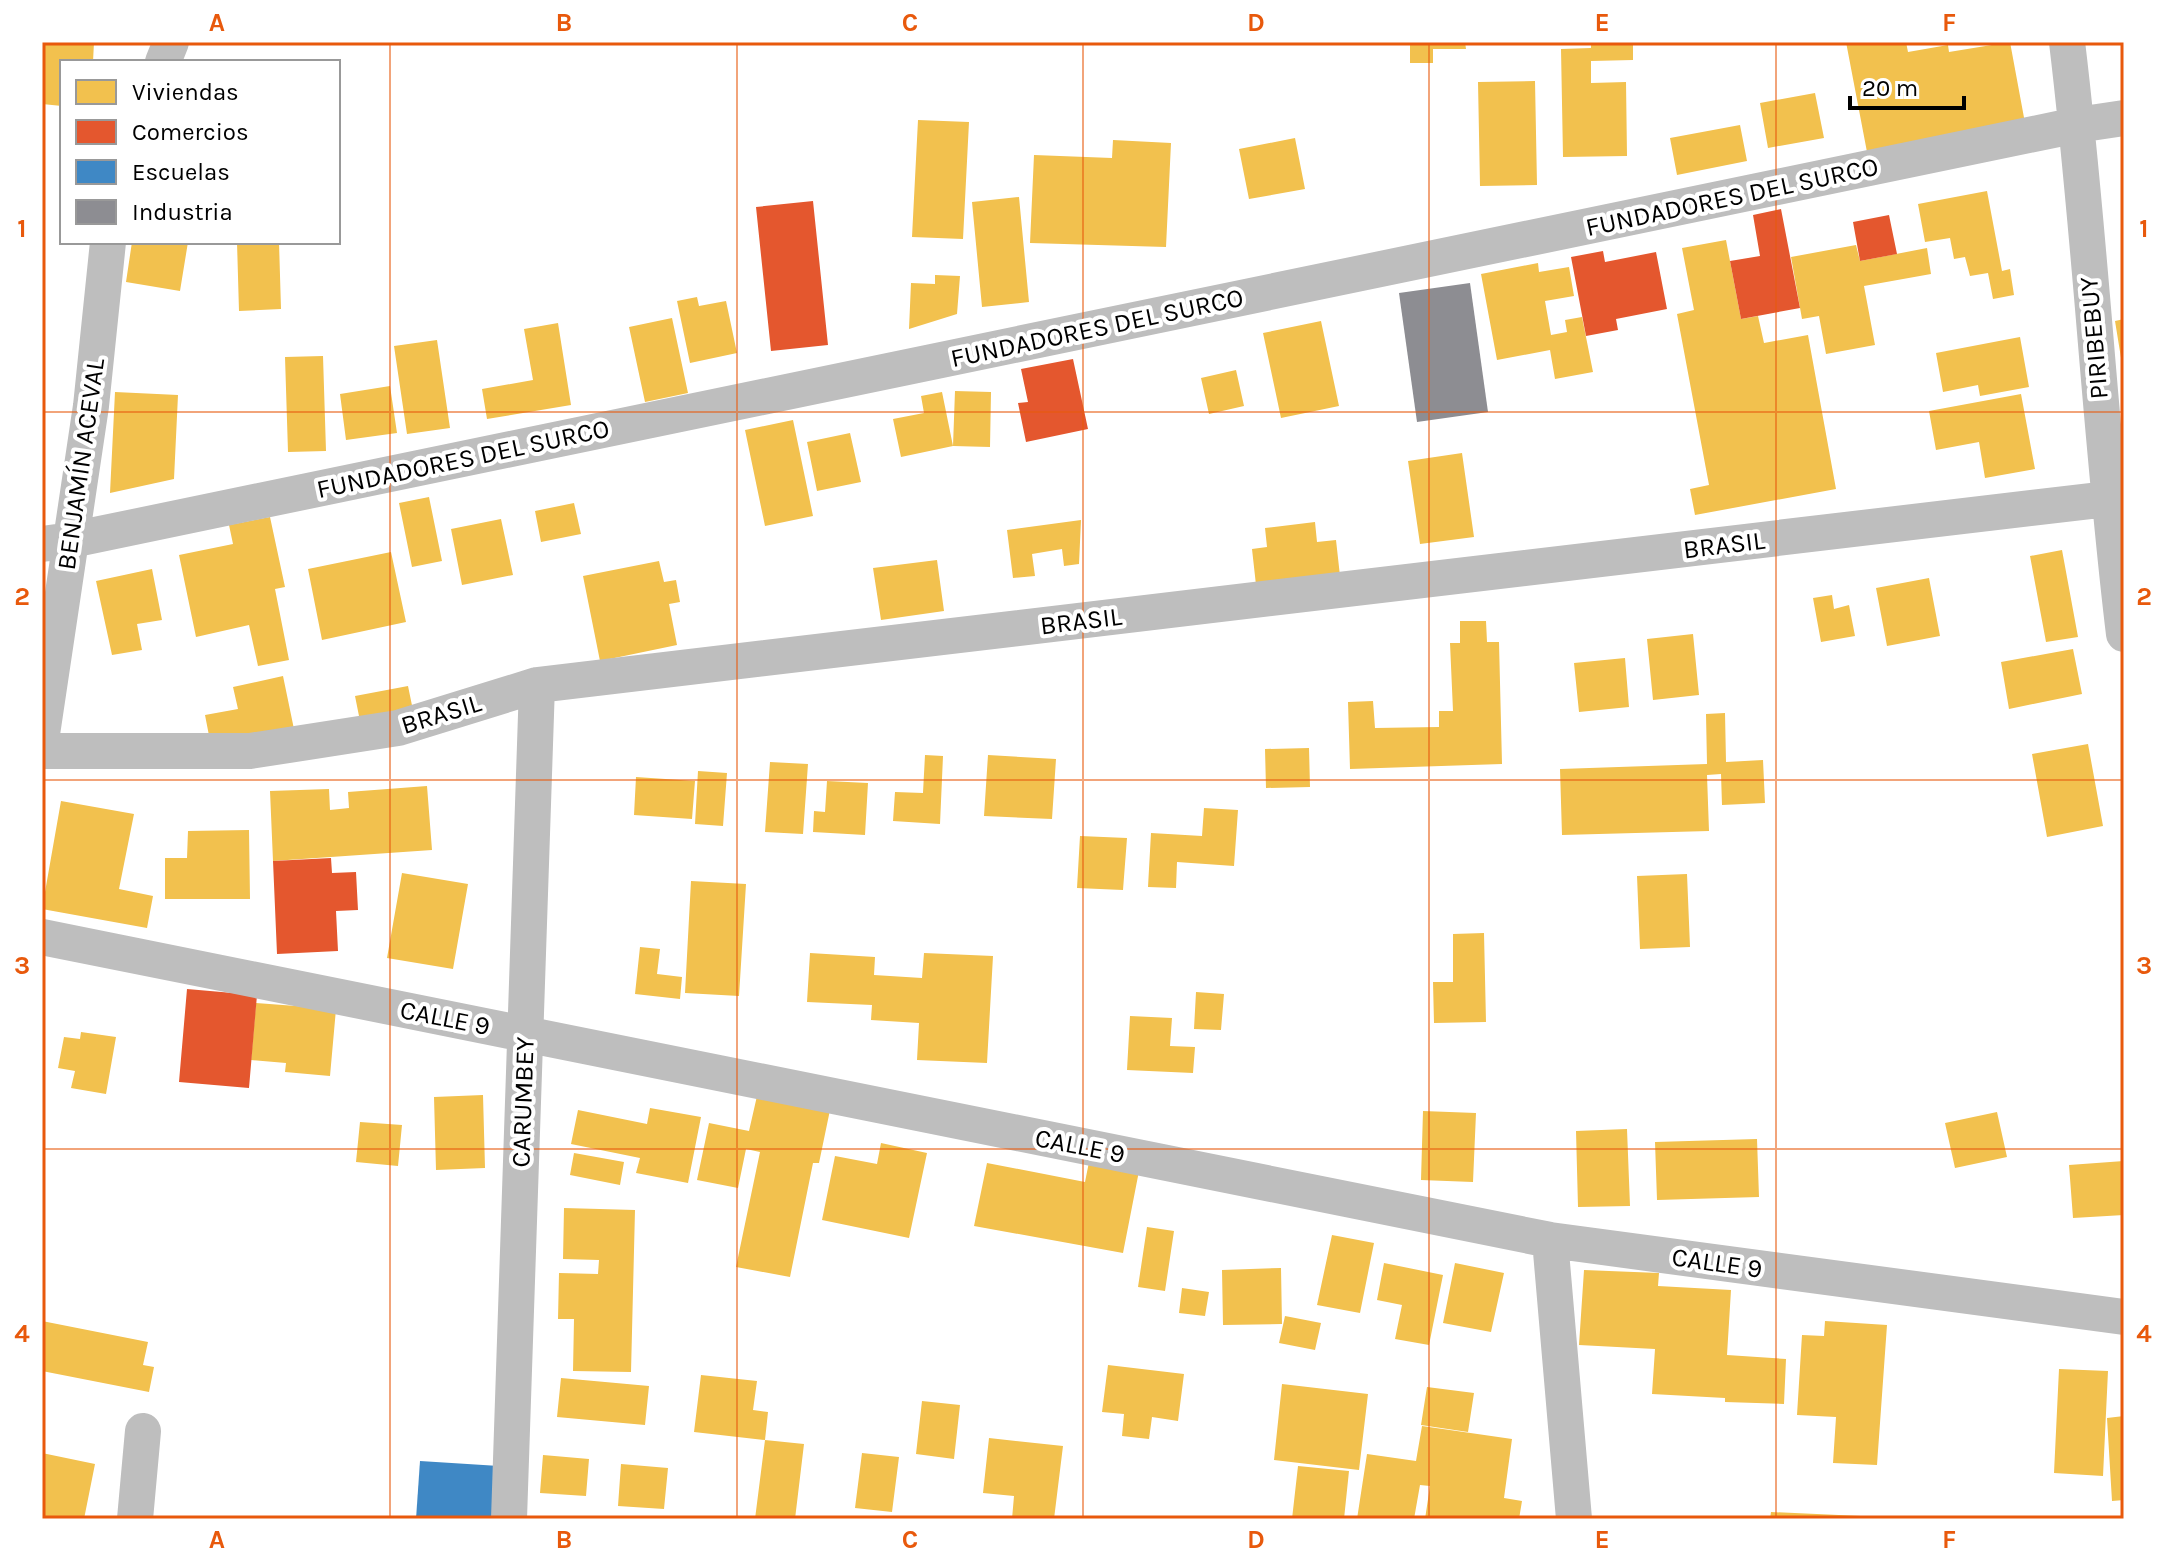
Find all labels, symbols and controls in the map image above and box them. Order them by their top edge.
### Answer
text: A [209,7,225,38]
text: B [556,7,572,38]
text: C [902,7,918,38]
text: D [1247,7,1265,38]
text: E [1594,7,1610,38]
text: F [1942,7,1956,38]
legend [60,60,340,244]
scale bar [1850,60,1964,110]
text: 20 m [1862,74,1918,102]
text: Viviendas [132,78,239,106]
text: Comercios [132,118,249,146]
street label: FUNDADORES DEL SURCO [1583,151,1881,243]
text: Escuelas [132,158,230,186]
text: Industria [132,198,233,226]
text: 1 [17,213,27,244]
text: 1 [2139,213,2149,244]
street label: PIRIBEBUY [2073,275,2115,401]
street label: FUNDADORES DEL SURCO [948,282,1246,374]
street label: BENJAMÍN ACEVAL [50,356,111,572]
street label: FUNDADORES DEL SURCO [314,413,612,505]
street label: BRASIL [1681,525,1767,565]
text: 2 [14,581,30,612]
text: 2 [2136,581,2152,612]
street label: BRASIL [1038,601,1124,641]
street label: BRASIL [397,687,485,741]
text: 3 [14,950,30,981]
text: 3 [2136,950,2152,981]
street label: CALLE 9 [397,994,493,1042]
street label: CARUMBEY [505,1035,541,1168]
street label: CALLE 9 [1032,1122,1128,1170]
street label: CALLE 9 [1670,1241,1764,1285]
text: 4 [14,1318,30,1349]
text: 4 [2136,1318,2152,1349]
text: A [209,1524,225,1555]
text: B [556,1524,572,1555]
text: C [902,1524,918,1555]
text: D [1247,1524,1265,1555]
text: E [1594,1524,1610,1555]
text: F [1942,1524,1956,1555]

